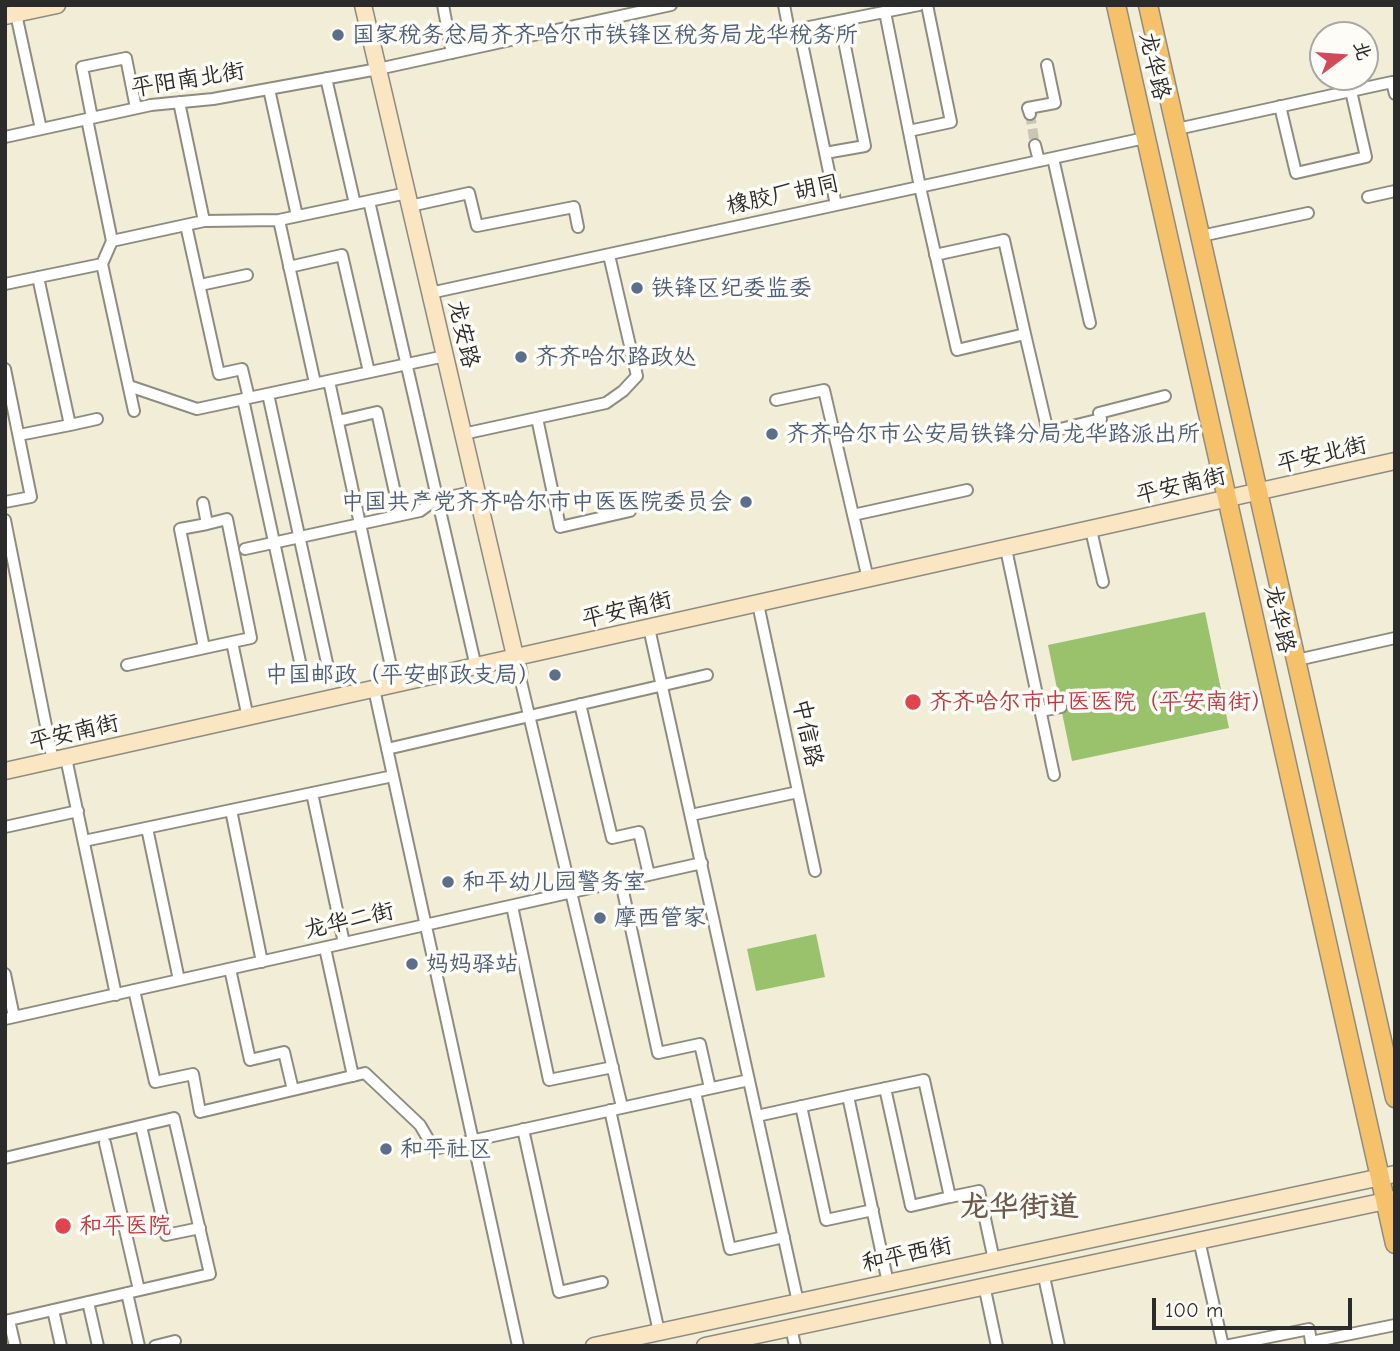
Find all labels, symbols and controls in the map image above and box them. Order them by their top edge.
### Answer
place label: 国家税务总局齐齐哈尔市铁锋区税务局龙华税务所 [352,21,858,49]
north arrow [1309,21,1379,91]
marker: 国家税务总局齐齐哈尔市铁锋区税务局龙华税务所 [330,27,346,43]
street label: 龙华路 [1133,29,1175,103]
text: 北 [1349,39,1375,63]
street label: 平阳南北街 [129,57,247,103]
street label: 橡胶厂胡同 [724,170,842,220]
place label: 铁锋区纪委监委 [651,274,812,302]
marker: 铁锋区纪委监委 [629,280,645,296]
street label: 龙安路 [442,297,484,371]
place label: 齐齐哈尔路政处 [535,343,696,371]
marker: 齐齐哈尔路政处 [513,349,529,365]
place label: 齐齐哈尔市公安局铁锋分局龙华路派出所 [786,420,1200,448]
marker: 齐齐哈尔市公安局铁锋分局龙华路派出所 [764,426,780,442]
street label: 平安北街 [1274,431,1370,479]
street label: 平安南街 [1133,462,1229,510]
place label: 中国共产党齐齐哈尔市中医医院委员会 [341,488,732,516]
marker: 中国共产党齐齐哈尔市中医医院委员会 [738,494,754,510]
street label: 龙华路 [1258,582,1300,656]
street label: 平安南街 [579,586,675,634]
place label: 中国邮政（平安邮政支局） [265,661,541,689]
marker: 中国邮政（平安邮政支局） [547,667,563,683]
place label: 齐齐哈尔市中医医院（平安南街） [929,688,1274,716]
marker: 齐齐哈尔市中医医院（平安南街） [903,692,923,712]
street label: 中信路 [786,696,828,770]
street label: 平安南街 [26,709,122,757]
place label: 和平幼儿园警务室 [462,868,646,896]
marker: 和平幼儿园警务室 [440,874,456,890]
street label: 龙华二街 [301,897,397,945]
place label: 摩西管家 [614,904,706,932]
marker: 摩西管家 [592,910,608,926]
place label: 妈妈驿站 [426,950,518,978]
marker: 妈妈驿站 [404,956,420,972]
place label: 和平社区 [400,1135,492,1163]
marker: 和平社区 [378,1141,394,1157]
district label: 龙华街道 [959,1190,1079,1226]
place label: 和平医院 [79,1212,171,1240]
marker: 和平医院 [53,1216,73,1236]
street label: 和平西街 [859,1232,955,1278]
scale bar [1155,1284,1354,1328]
text: 100 m [1165,1298,1223,1322]

